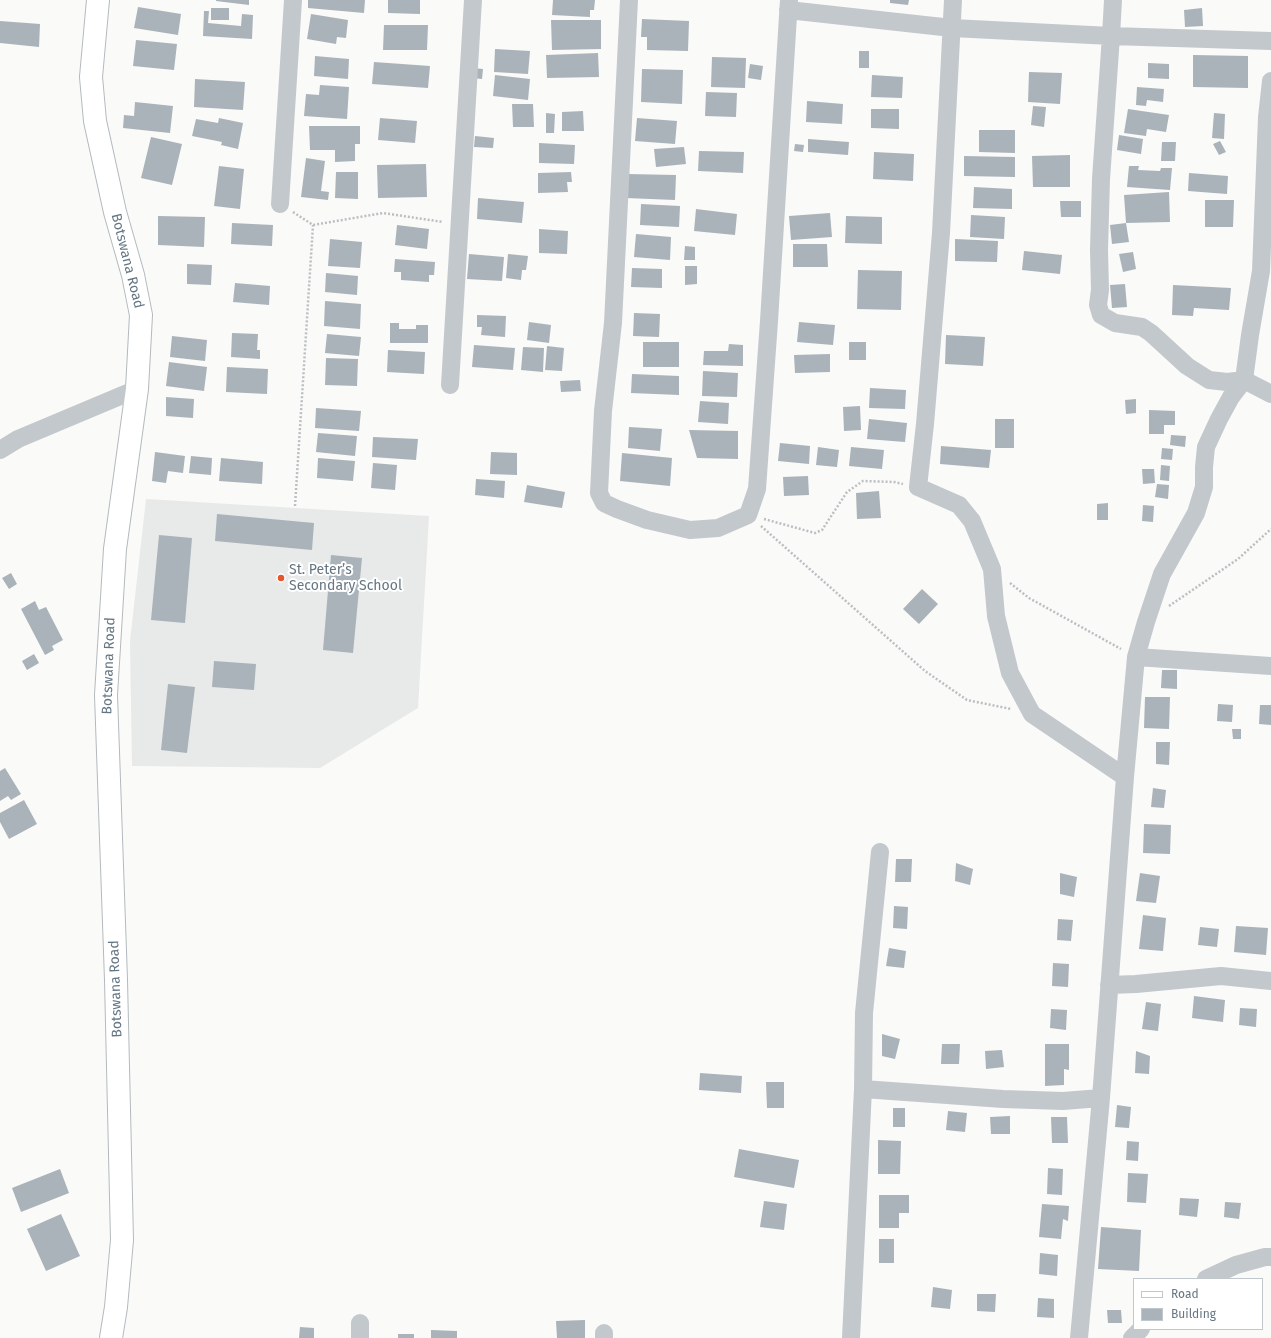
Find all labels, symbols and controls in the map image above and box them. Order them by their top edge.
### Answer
street label: Botswana Road [107,212,147,310]
place label: St. Peter’s Secondary School [289,562,402,594]
marker: St. Peter’s Secondary School [276,573,286,583]
street label: Botswana Road [99,617,119,715]
street label: Botswana Road [106,940,126,1038]
legend [1133,1278,1263,1330]
text: Road [1171,1287,1199,1301]
text: Building [1171,1307,1216,1321]

